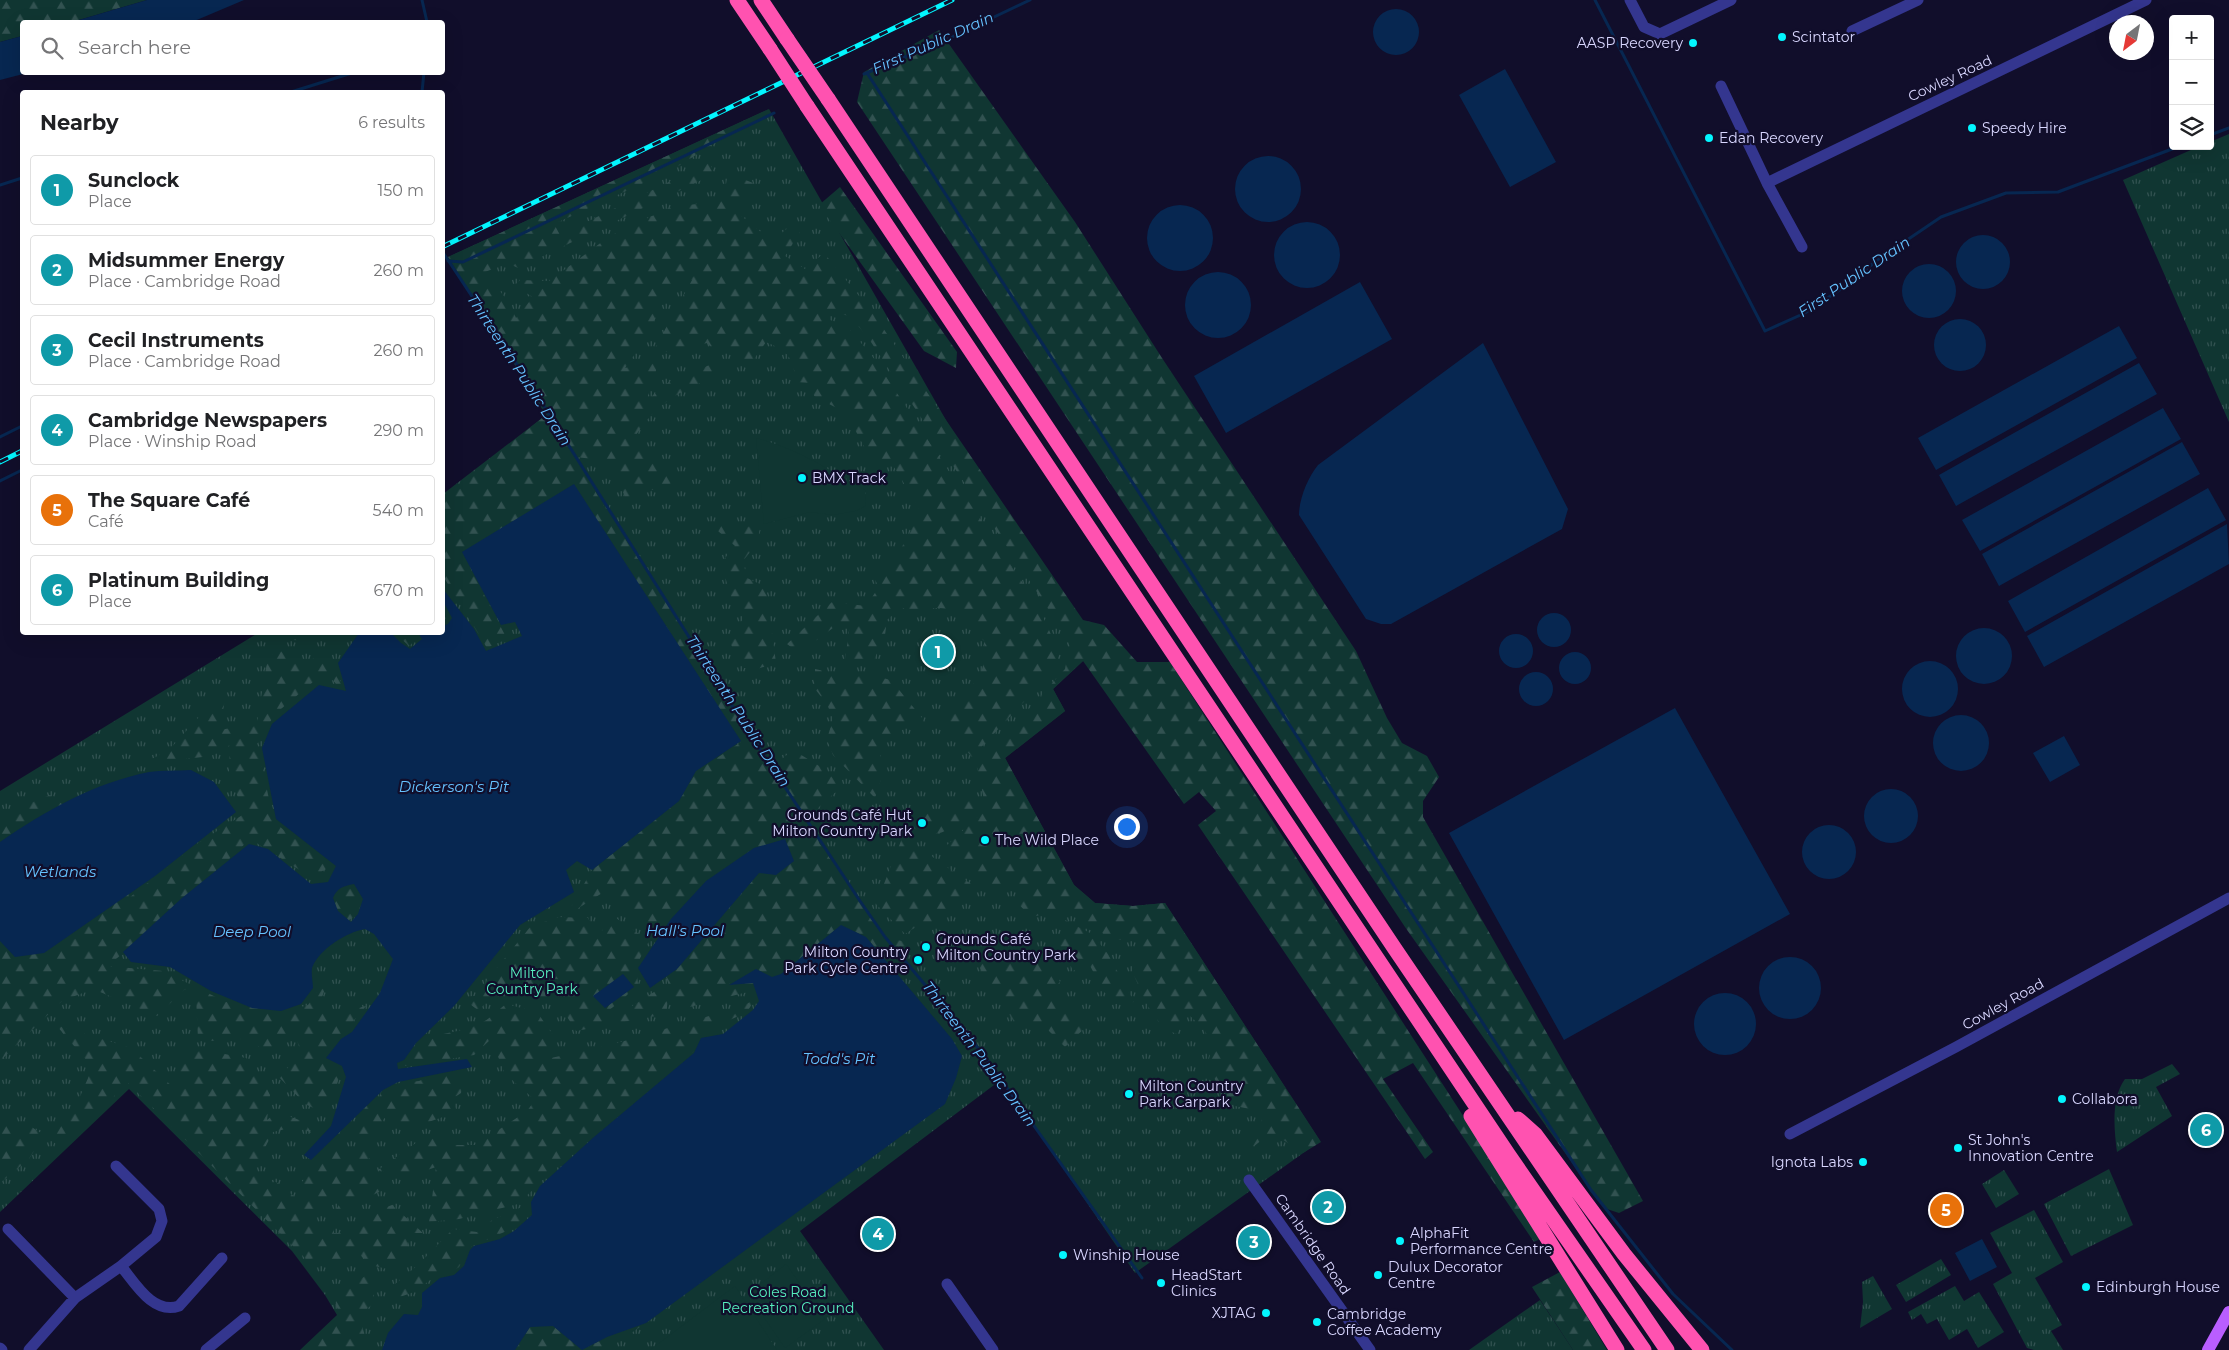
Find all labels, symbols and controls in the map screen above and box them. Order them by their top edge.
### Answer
water label: First Public Drain [869,7,996,78]
north arrow [2109,15,2154,60]
map controls [2169,15,2214,150]
button: + [2169,15,2214,60]
search box [20,20,445,75]
place label: Scintator [1792,28,1855,46]
marker: Scintator [1776,31,1788,43]
icon: search [38,34,66,62]
place label: AASP Recovery [1577,34,1683,52]
text: Search here [78,36,191,59]
marker: AASP Recovery [1687,37,1699,49]
street label: Cowley Road [1905,51,1995,105]
button: − [2169,60,2214,105]
button: layers [2169,105,2214,150]
text: Nearby [40,110,119,135]
text: 6 results [358,113,425,132]
place label: Speedy Hire [1982,119,2067,137]
marker: Speedy Hire [1966,122,1978,134]
place label: Edan Recovery [1719,129,1823,147]
marker: Edan Recovery [1703,132,1715,144]
text: Sunclock [88,169,179,192]
text: 1 [54,181,60,200]
text: 150 m [377,181,424,200]
text: Place [88,192,132,211]
water label: First Public Drain [1794,232,1913,321]
text: Midsummer Energy [88,249,284,272]
text: 2 [52,261,62,280]
text: 260 m [373,261,424,280]
text: Place · Cambridge Road [88,272,281,291]
water label: Thirteenth Public Drain [463,290,576,449]
text: Cecil Instruments [88,329,264,352]
text: 3 [52,341,62,360]
text: 260 m [373,341,424,360]
text: Place · Cambridge Road [88,352,281,371]
text: Cambridge Newspapers [88,409,327,432]
text: 4 [51,421,63,440]
text: 290 m [373,421,424,440]
text: Place · Winship Road [88,432,257,451]
place label: BMX Track [812,469,886,487]
marker: BMX Track [796,472,808,484]
text: The Square Café [88,489,250,512]
text: 5 [52,501,62,520]
text: 540 m [373,501,424,520]
text: Café [88,512,124,531]
text: Platinum Building [88,569,269,592]
text: 6 [52,581,62,600]
text: 670 m [374,581,424,600]
text: Place [88,592,132,611]
water label: Thirteenth Public Drain [682,631,795,790]
pin: 1 [922,633,954,671]
water label: Dickerson's Pit [399,777,509,796]
place label: Grounds Café Hut Milton Country Park [772,806,913,840]
your location [1114,814,1140,840]
marker: Grounds Café Hut Milton Country Park [916,817,928,829]
place label: The Wild Place [995,831,1099,849]
marker: The Wild Place [979,834,991,846]
water label: Wetlands [24,862,97,881]
water label: Hall's Pool [646,921,724,940]
water label: Deep Pool [213,922,291,941]
place label: Grounds Café Milton Country Park [936,930,1076,964]
marker: Grounds Café Milton Country Park [920,941,932,953]
place label: Milton Country Park Cycle Centre [784,943,908,977]
marker: Milton Country Park Cycle Centre [912,954,924,966]
park label: Milton Country Park [486,964,578,998]
street label: Cowley Road [1959,974,2047,1034]
water label: Thirteenth Public Drain [918,977,1040,1130]
water label: Todd's Pit [803,1049,875,1068]
place label: Milton Country Park Carpark [1139,1077,1244,1111]
marker: Milton Country Park Carpark [1123,1088,1135,1100]
place label: Collabora [2072,1090,2138,1108]
marker: Collabora [2056,1093,2068,1105]
pin: 6 [2190,1111,2222,1149]
place label: St John's Innovation Centre [1968,1131,2094,1165]
marker: St John's Innovation Centre [1952,1142,1964,1154]
place label: Ignota Labs [1771,1153,1853,1171]
marker: Ignota Labs [1857,1156,1869,1168]
pin: 2 [1312,1188,1344,1226]
street label: Cambridge Road [1271,1190,1355,1298]
pin: 5 [1930,1191,1962,1229]
pin: 4 [862,1215,894,1253]
pin: 3 [1238,1223,1270,1261]
place label: AlphaFit Performance Centre [1410,1224,1552,1258]
marker: AlphaFit Performance Centre [1394,1235,1406,1247]
place label: Winship House [1073,1246,1180,1264]
marker: Winship House [1057,1249,1069,1261]
place label: Dulux Decorator Centre [1388,1258,1503,1292]
place label: HeadStart Clinics [1171,1266,1242,1300]
marker: Dulux Decorator Centre [1372,1269,1384,1281]
marker: HeadStart Clinics [1155,1277,1167,1289]
place label: Edinburgh House [2096,1278,2220,1296]
marker: Edinburgh House [2080,1281,2092,1293]
park label: Coles Road Recreation Ground [721,1283,855,1317]
place label: XJTAG [1212,1304,1256,1322]
place label: Cambridge Coffee Academy [1327,1305,1442,1339]
marker: XJTAG [1260,1307,1272,1319]
marker: Cambridge Coffee Academy [1311,1316,1323,1328]

